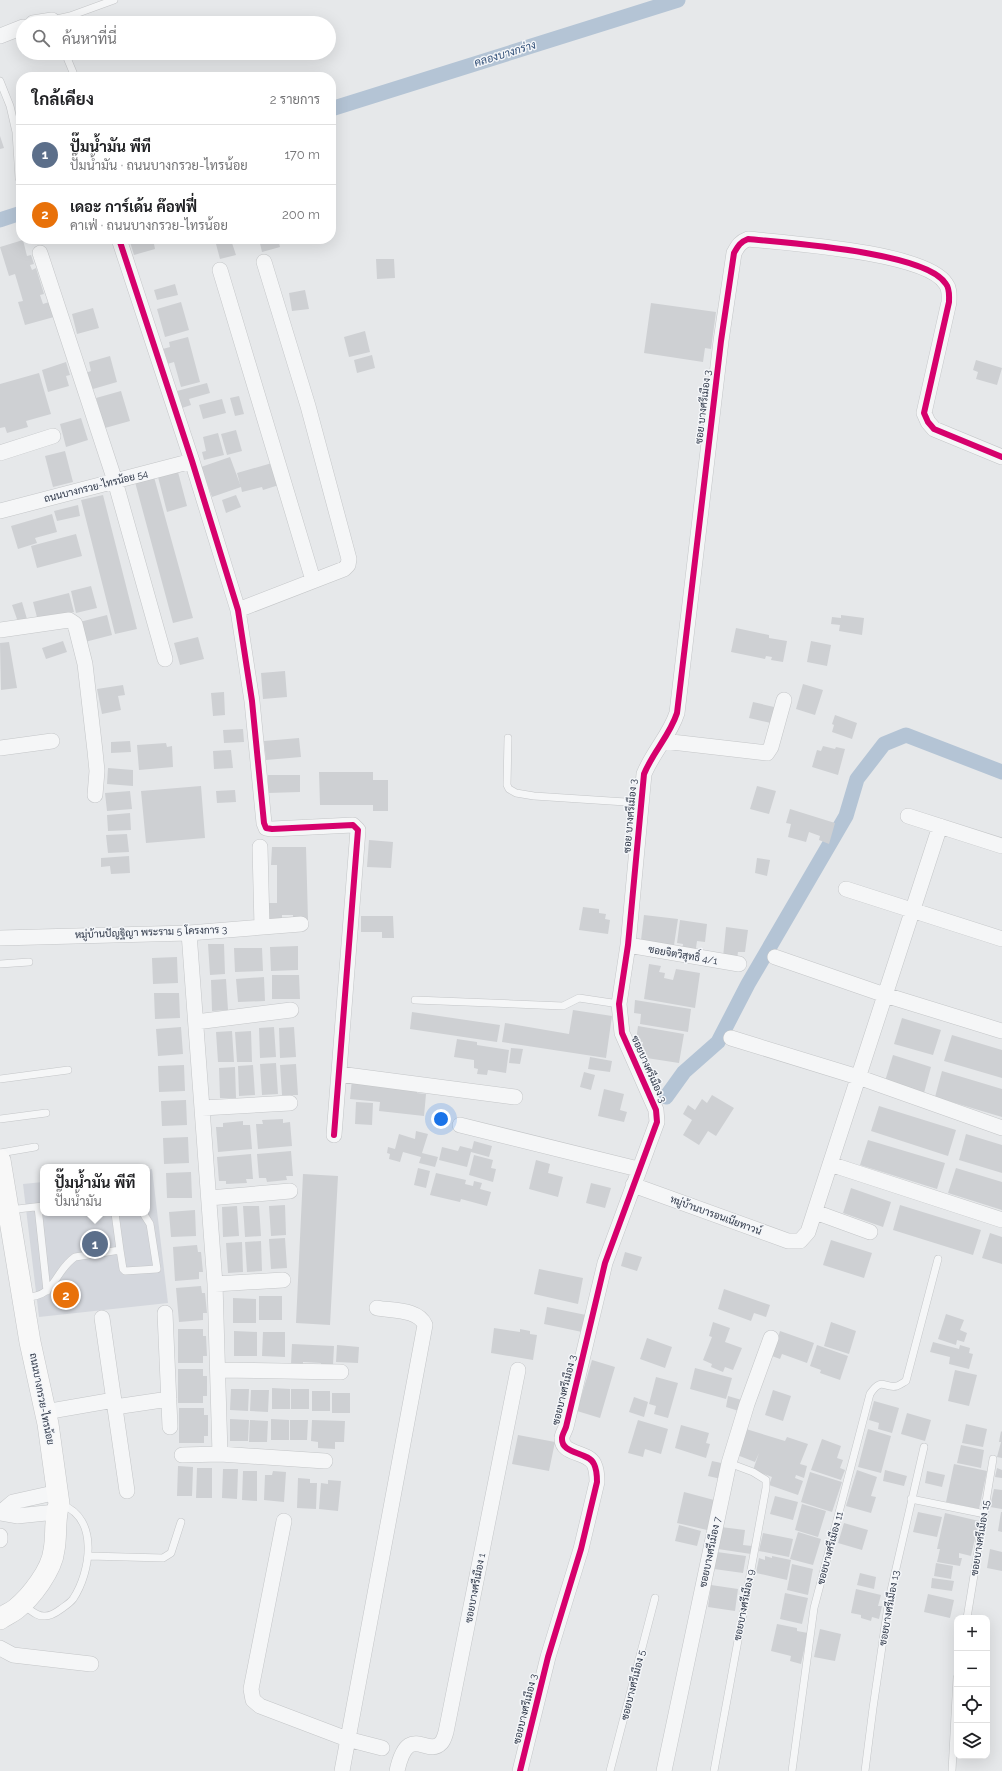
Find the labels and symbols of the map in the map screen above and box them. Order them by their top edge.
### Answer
water label: คลองบางกร่าง [472,37,537,70]
street label: ซอย บางศรีเมือง 3 [692,369,713,445]
street label: ถนนบางกรวย-ไทรน้อย 54 [43,467,150,504]
street label: ซอย บางศรีเมือง 3 [620,778,639,854]
street label: หมู่บ้านปัญฐิญา พระราม 5 โครงการ 3 [75,923,227,942]
street label: ซอยจิตวิสุทธิ์ 4/1 [647,940,720,969]
street label: ซอยบางศรีเมือง 3 [629,1033,670,1104]
your location [431,1109,451,1129]
street label: หมู่บ้านบารอนเนียทาวน์ [668,1191,764,1239]
pin: 1 [82,1229,108,1259]
pin: 2 [53,1280,79,1310]
street label: ถนนบางกรวย-ไทรน้อย [28,1352,57,1446]
street label: ซอยบางศรีเมือง 3 [549,1353,578,1426]
street label: ซอยบางศรีเมือง 15 [968,1499,991,1577]
street label: ซอยบางศรีเมือง 11 [814,1509,845,1586]
street label: ซอยบางศรีเมือง 7 [696,1515,723,1588]
street label: ซอยบางศรีเมือง 1 [462,1551,487,1624]
street label: ซอยบางศรีเมือง 9 [731,1568,756,1642]
street label: ซอยบางศรีเมือง 13 [876,1569,901,1647]
street label: ซอยบางศรีเมือง 5 [618,1648,647,1721]
street label: ซอยบางศรีเมือง 3 [510,1672,539,1745]

